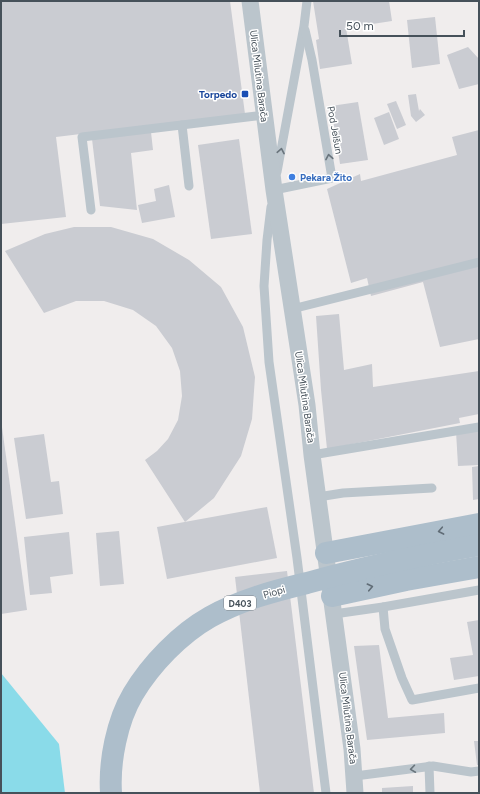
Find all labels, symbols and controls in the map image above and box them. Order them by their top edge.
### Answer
scale bar [340,12,464,38]
text: 50 m [346,19,374,33]
street label: Ulica Milutina Barača [247,29,271,123]
place label: Torpedo [199,88,237,101]
marker: Torpedo [240,89,250,99]
street label: Pod Jelšun [324,105,346,155]
one-way arrow [276,148,284,154]
one-way arrow [325,154,333,161]
place label: Pekara Žito [300,171,352,184]
marker: Pekara Žito [287,172,297,182]
street label: Ulica Milutina Barača [292,350,318,444]
one-way arrow [438,526,444,534]
street label: Piopi [262,583,286,601]
one-way arrow [367,584,373,592]
road number: D403 [224,596,256,610]
street label: Ulica Milutina Barača [336,671,360,765]
one-way arrow [410,764,416,773]

